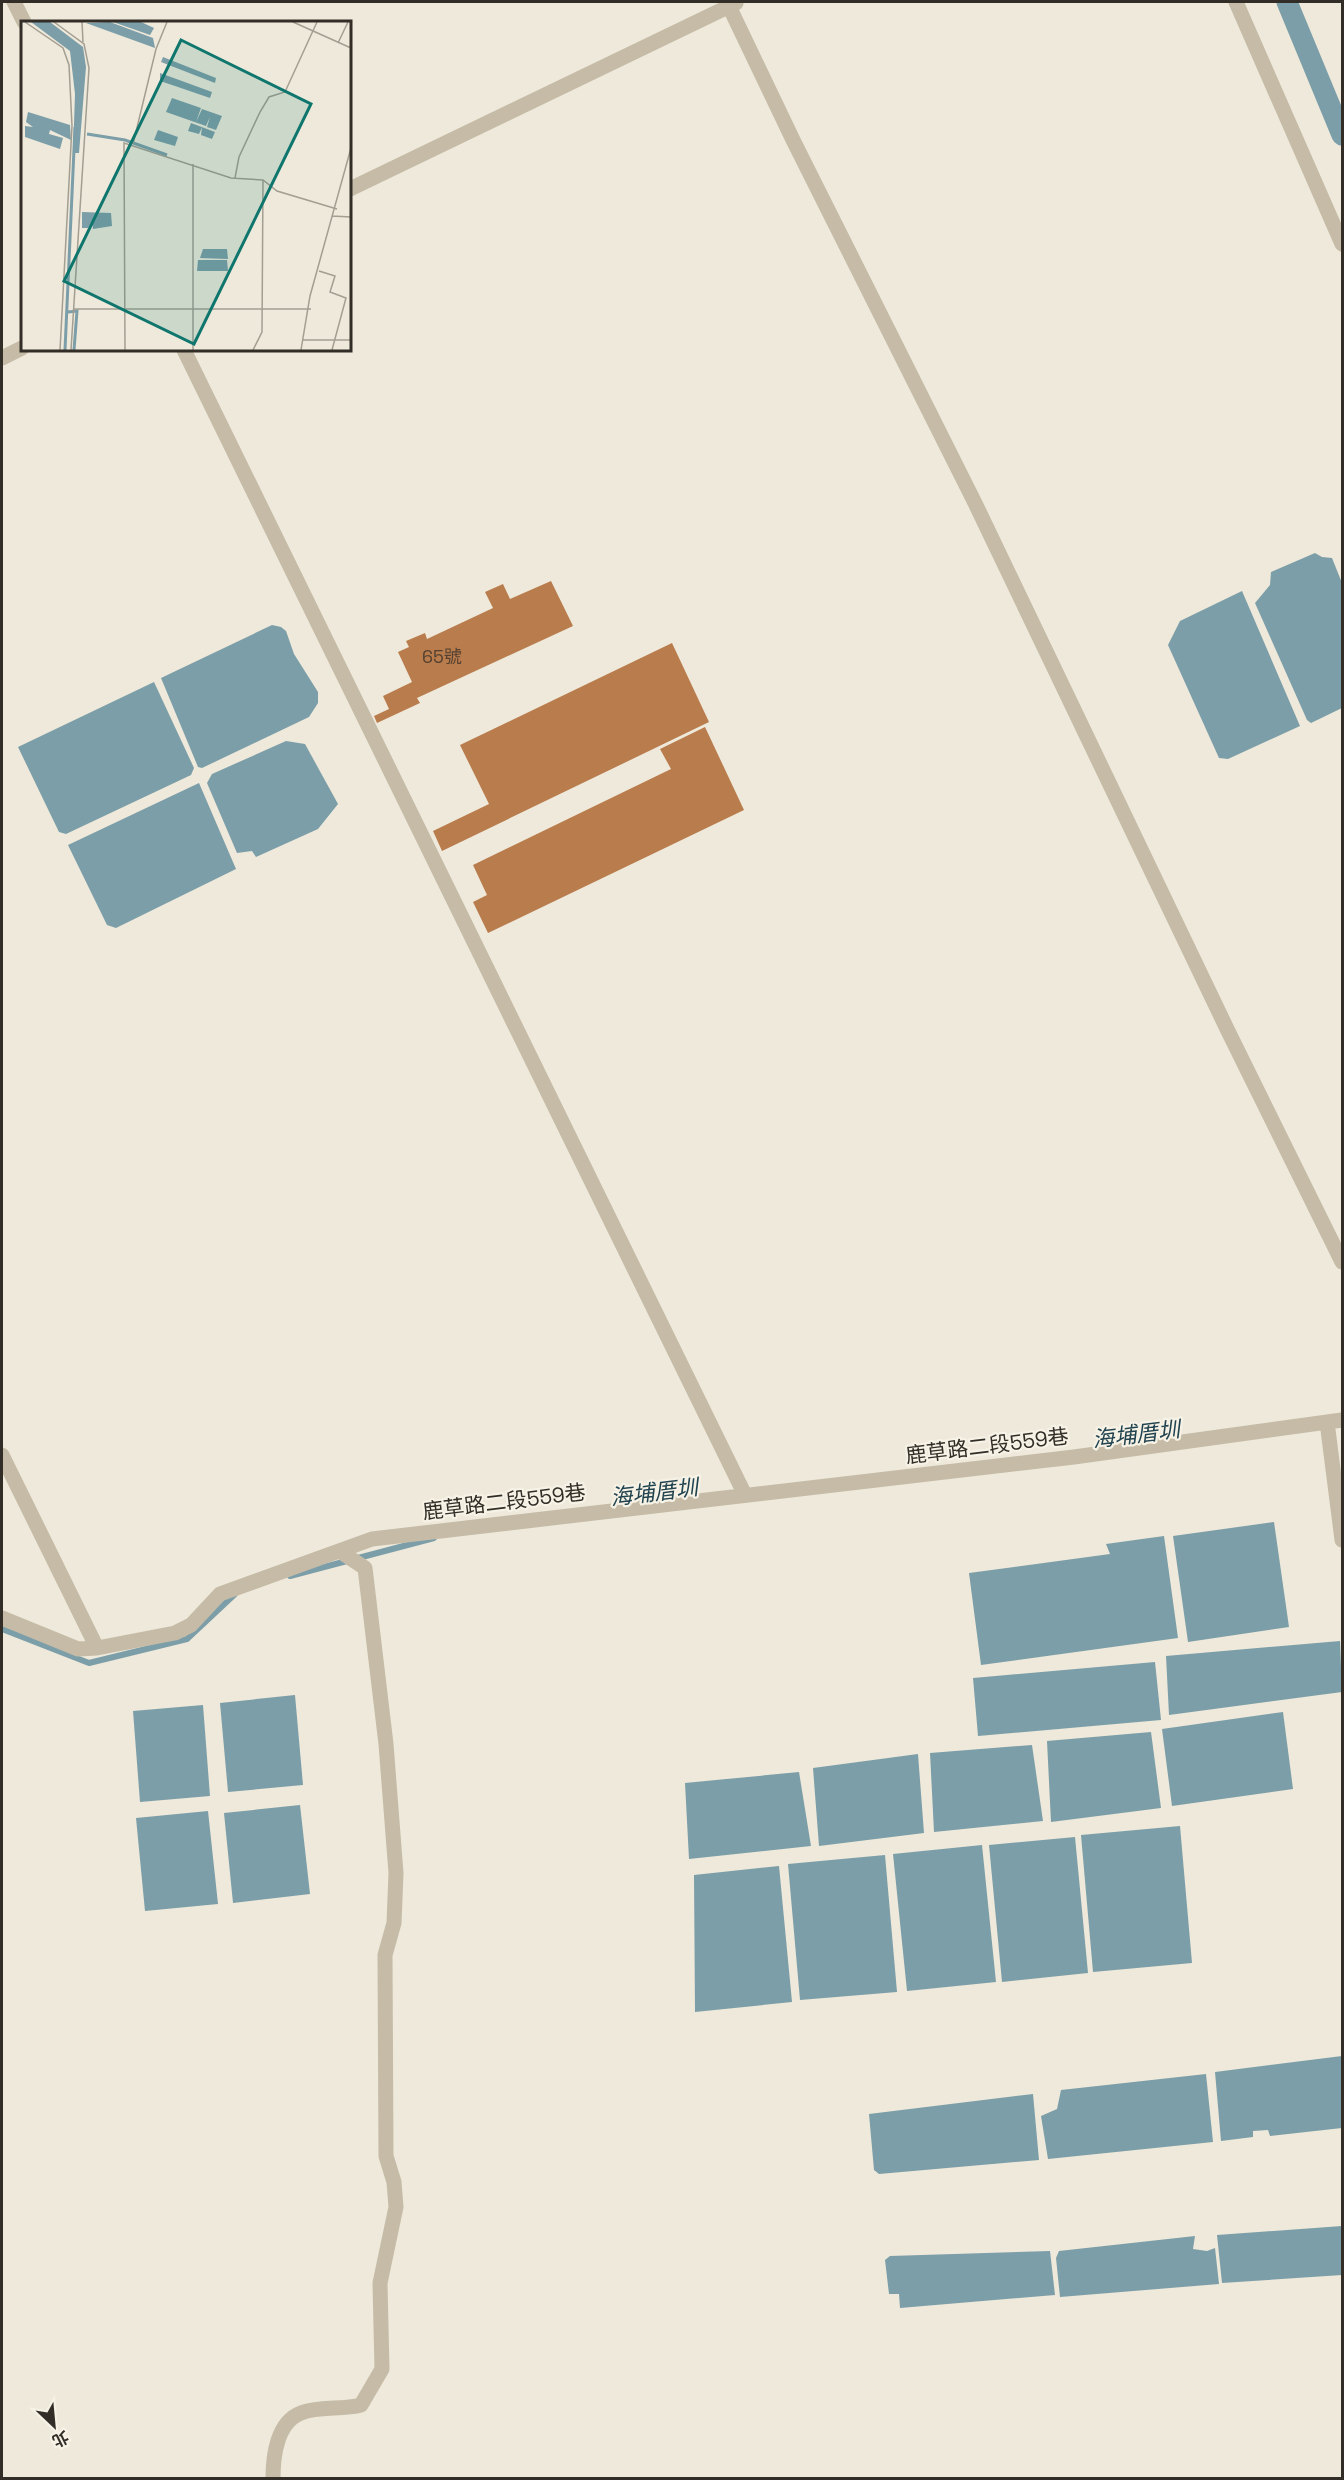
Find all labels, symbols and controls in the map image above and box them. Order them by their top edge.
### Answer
inset map [21,21,351,351]
house number: 65號 [422,645,462,668]
water label: 海埔厝圳 [1091,1414,1184,1453]
street label: 鹿草路二段559巷 [904,1422,1070,1469]
water label: 海埔厝圳 [609,1472,702,1511]
street label: 鹿草路二段559巷 [421,1478,587,1525]
north arrow [24,2396,84,2456]
text: 北 [49,2426,72,2452]

